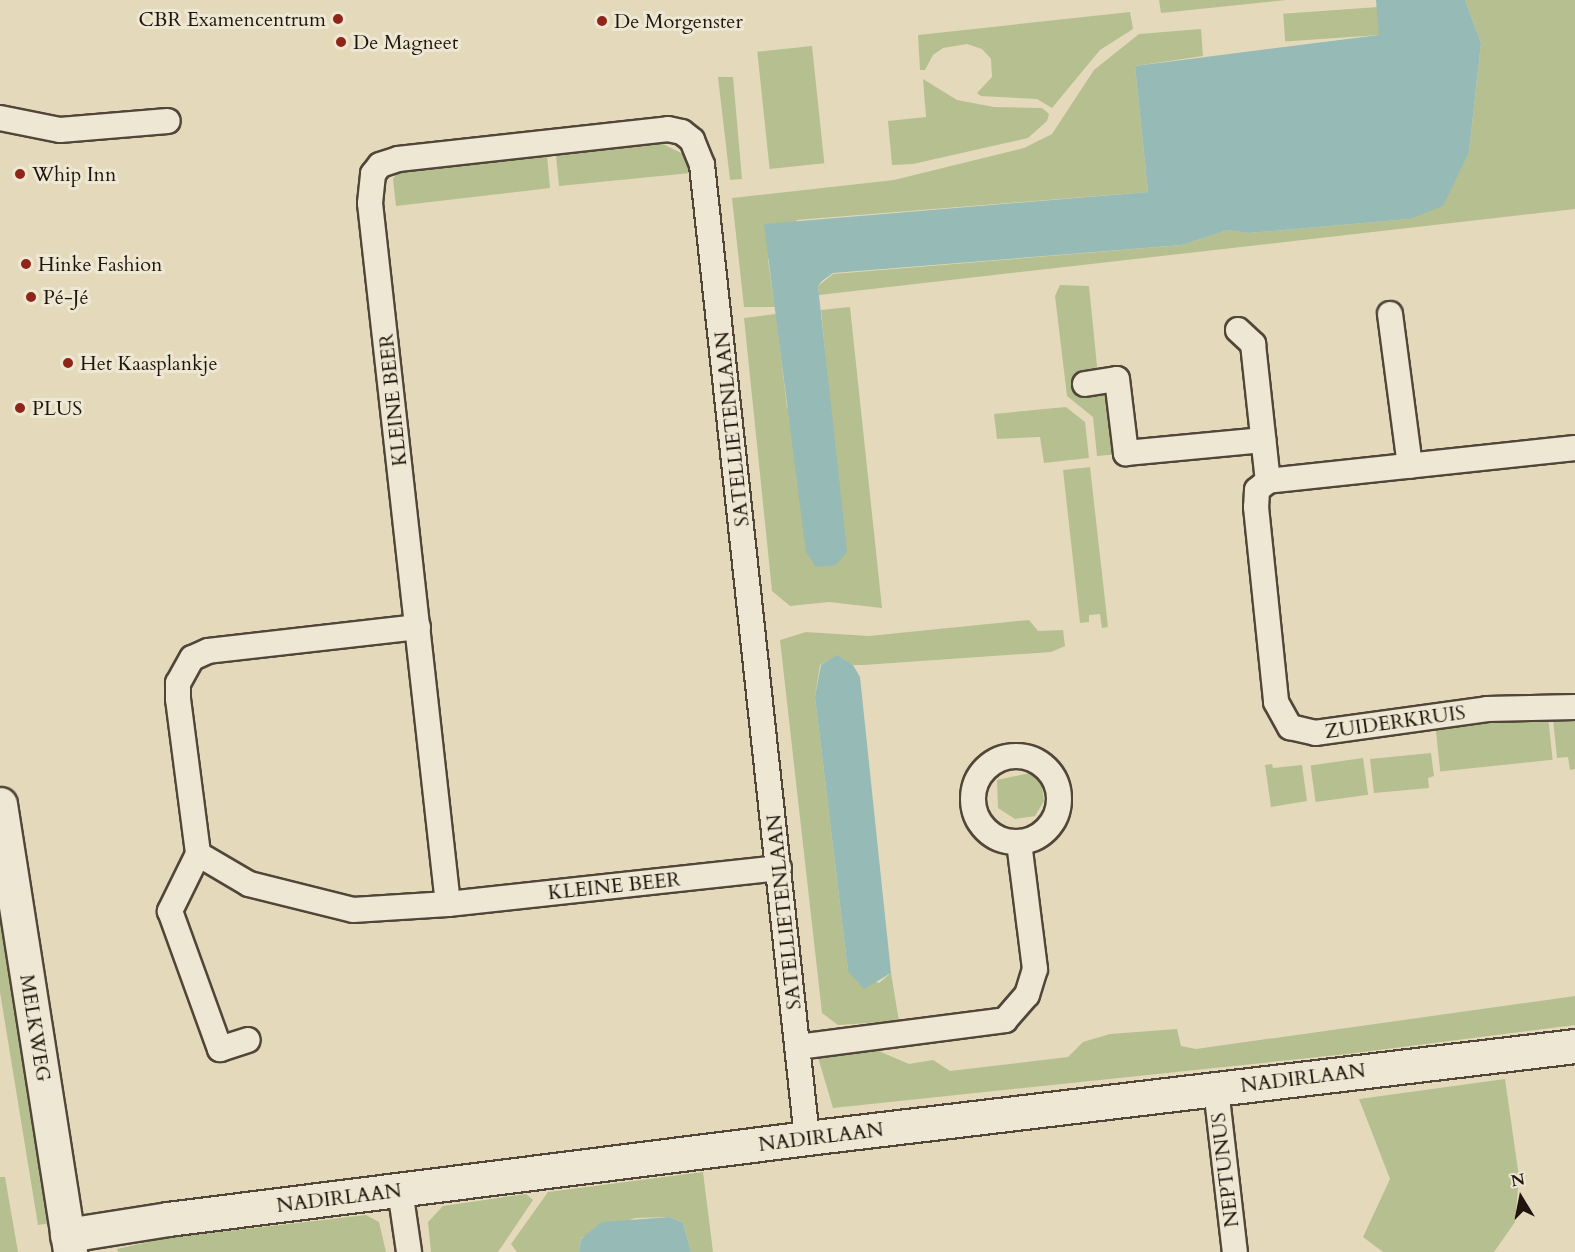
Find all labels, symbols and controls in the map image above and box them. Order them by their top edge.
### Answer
place label: CBR Examencentrum [139,7,326,31]
place label: De Morgenster [614,9,743,33]
marker: CBR Examencentrum [331,12,345,26]
marker: De Morgenster [595,14,609,28]
place label: De Magneet [353,30,458,54]
marker: De Magneet [334,35,348,49]
place label: Whip Inn [32,162,116,186]
marker: Whip Inn [13,167,27,181]
place label: Hinke Fashion [38,252,162,276]
marker: Hinke Fashion [19,257,33,271]
place label: Pé-Jé [43,285,89,309]
marker: Pé-Jé [24,290,38,304]
street label: SATELLIETENLAAN [710,330,754,528]
street label: KLEINE BEER [374,333,412,467]
place label: Het Kaasplankje [80,351,218,375]
marker: Het Kaasplankje [61,356,75,370]
place label: PLUS [32,396,82,420]
marker: PLUS [13,401,27,415]
street label: ZUIDERKRUIS [1323,700,1467,744]
street label: SATELLIETENLAAN [762,813,806,1011]
street label: KLEINE BEER [547,867,681,905]
street label: MELKWEG [15,973,55,1083]
street label: NADIRLAAN [1239,1058,1367,1098]
street label: NEPTUNUS [1206,1111,1244,1229]
street label: NADIRLAAN [757,1117,885,1157]
north arrow [1491,1168,1551,1228]
text: N [1509,1168,1527,1192]
street label: NADIRLAAN [275,1178,403,1218]

